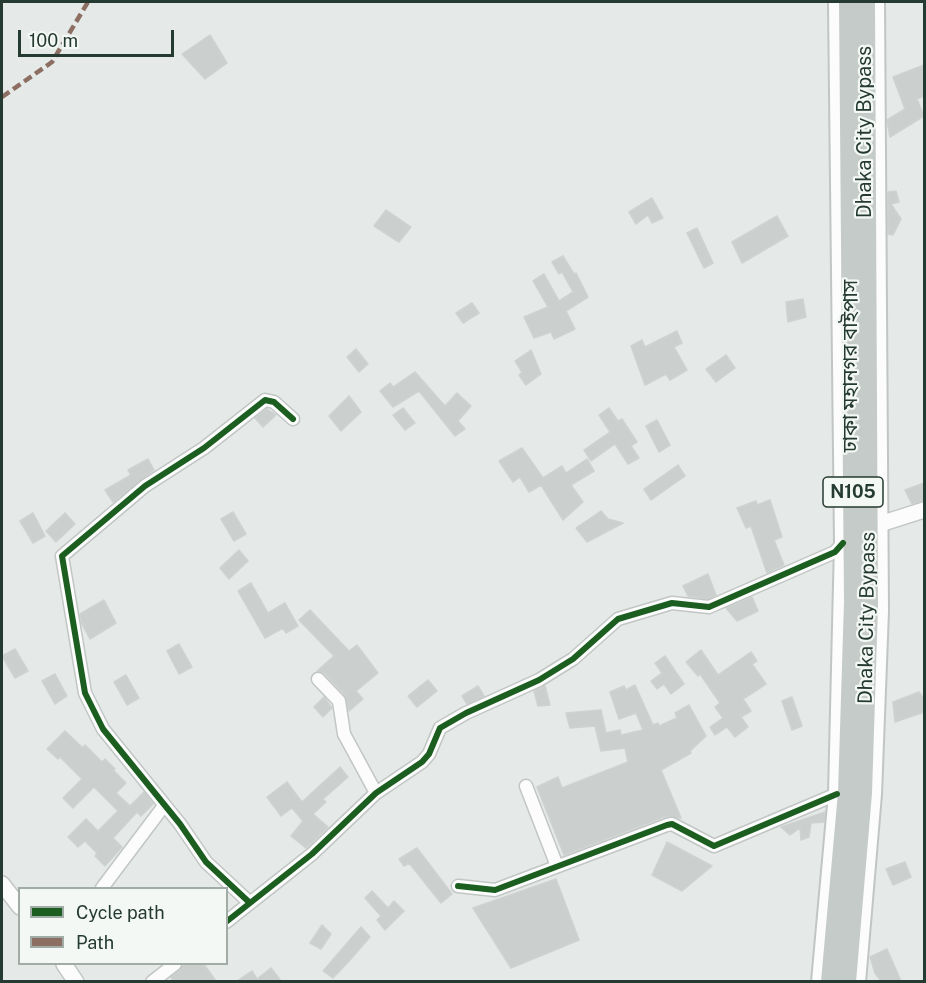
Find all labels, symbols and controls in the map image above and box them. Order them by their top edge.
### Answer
scale bar [21,18,177,56]
text: 100 m [29,30,78,51]
street label: Dhaka City Bypass [853,46,877,218]
street label: ঢাকা মহানগর বাইপাস [839,280,863,452]
road number: N105 [823,477,883,507]
street label: Dhaka City Bypass [853,532,881,704]
legend [18,887,228,965]
text: Cycle path [76,902,165,923]
text: Path [76,932,114,953]

